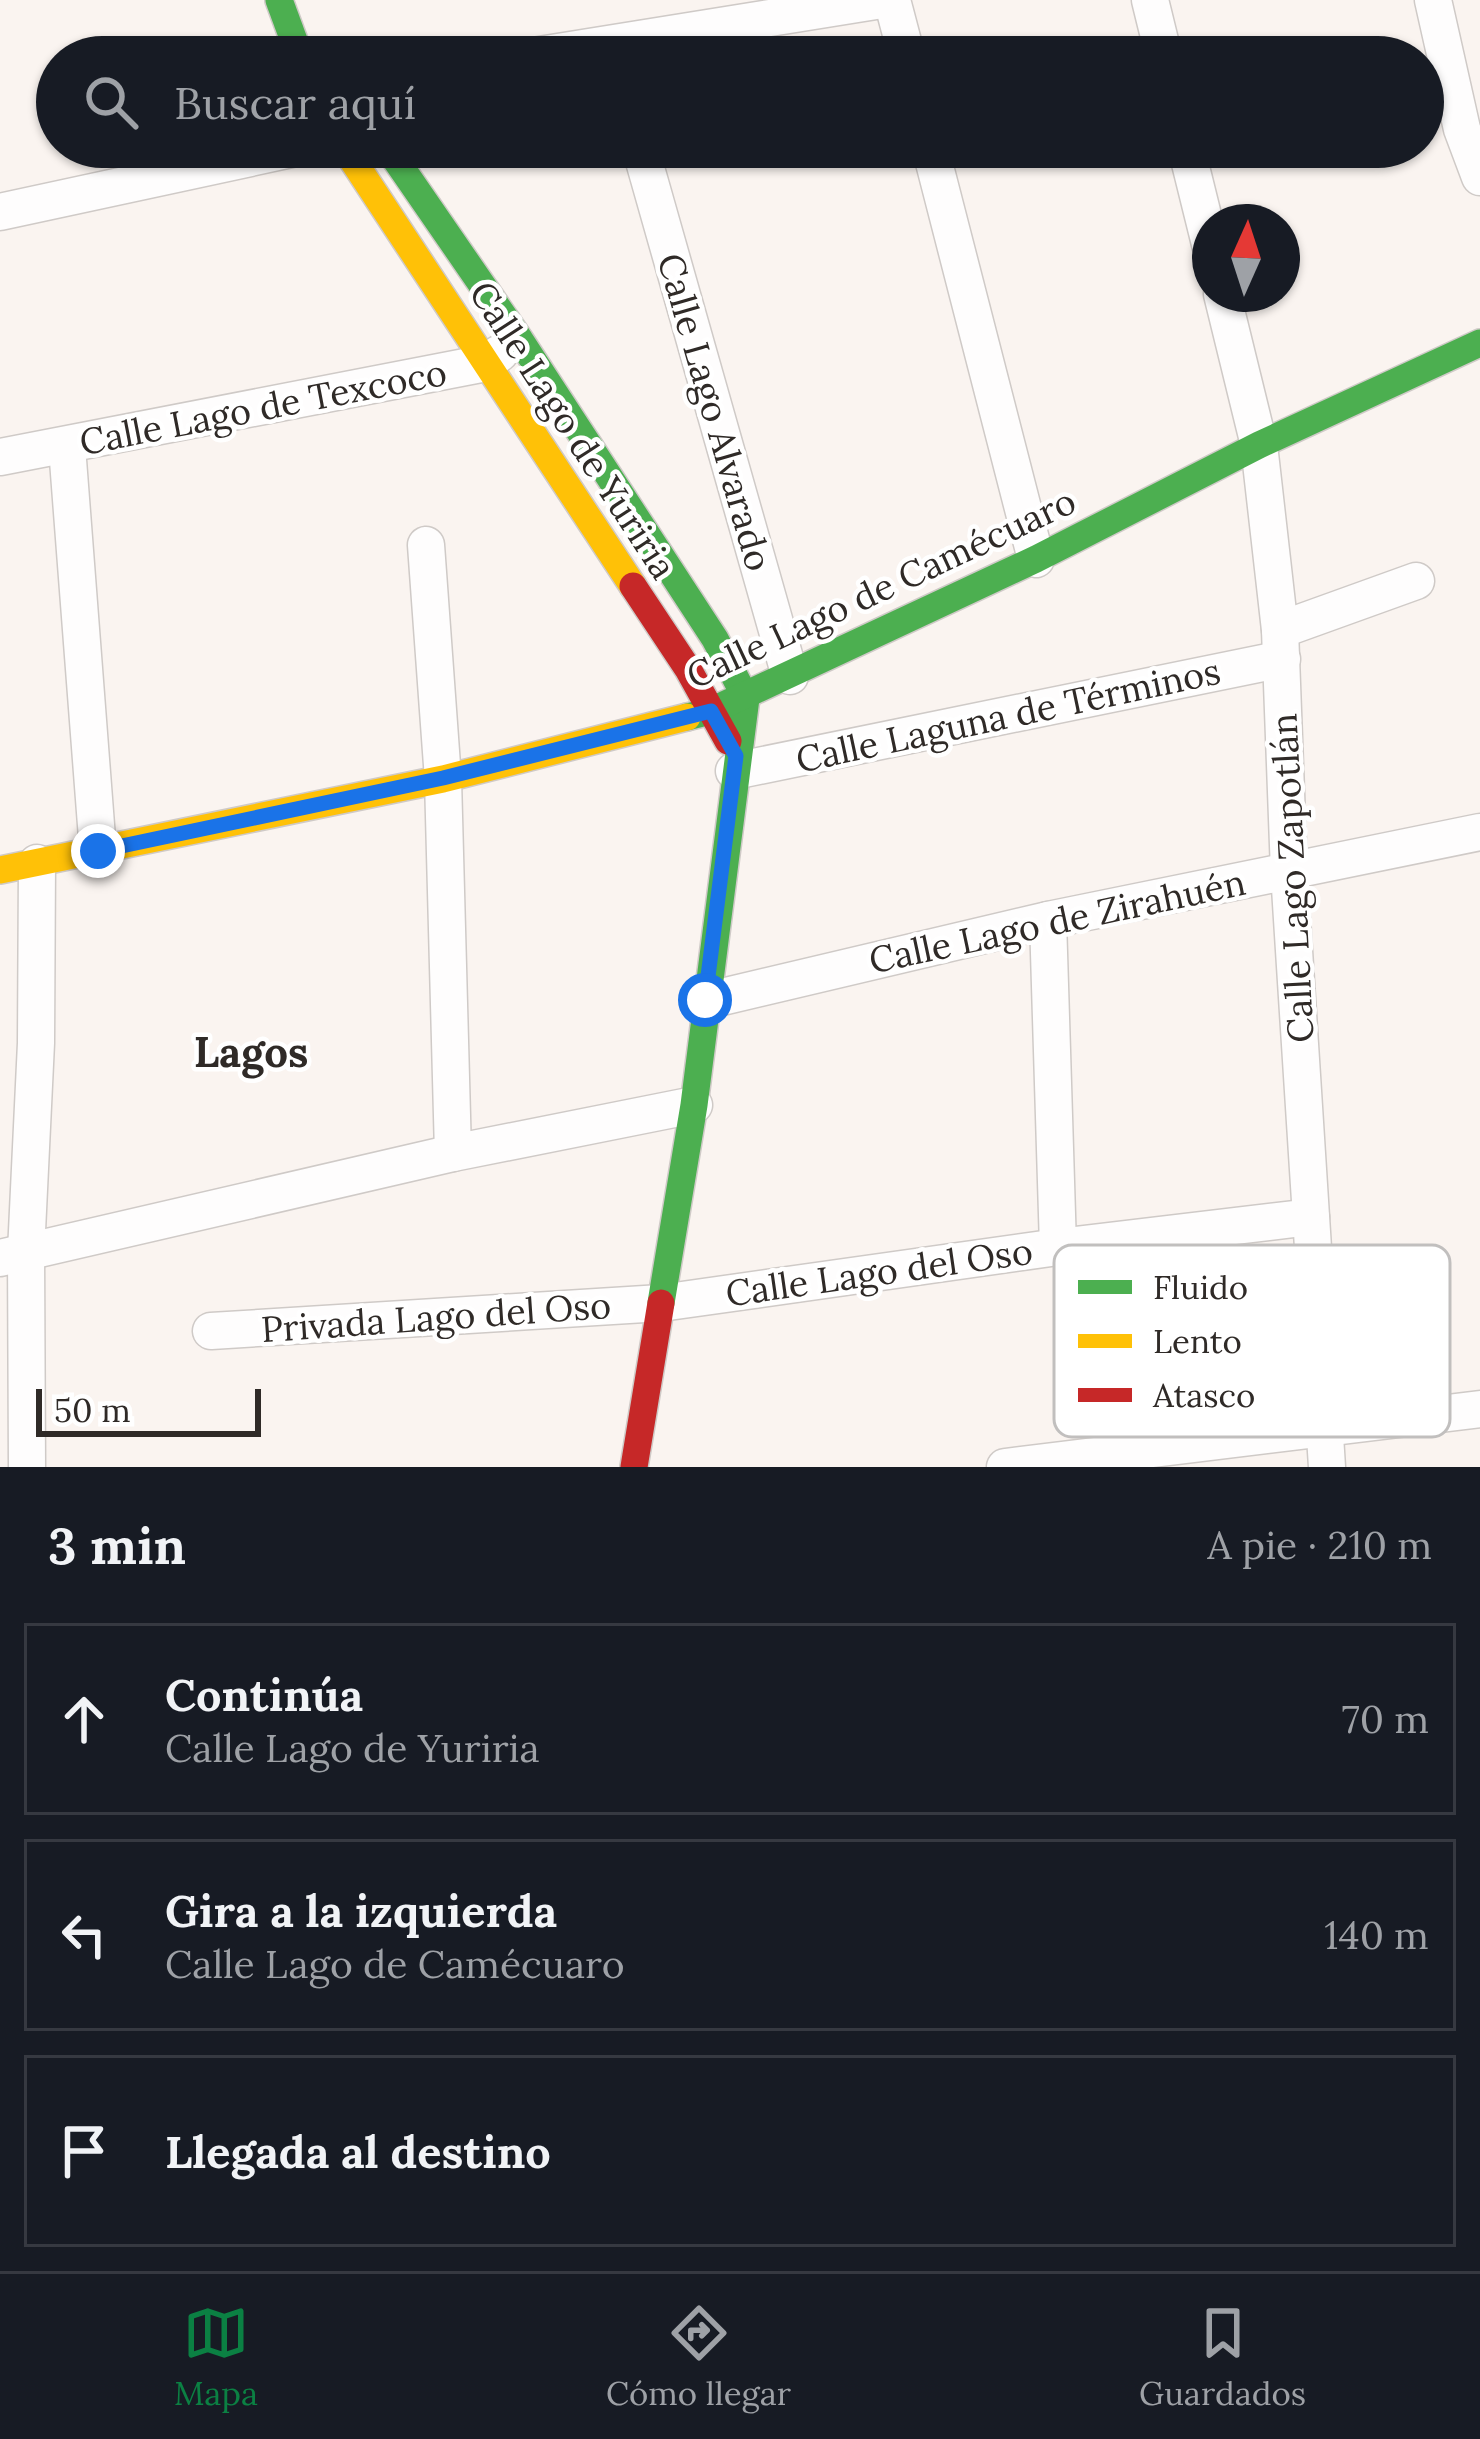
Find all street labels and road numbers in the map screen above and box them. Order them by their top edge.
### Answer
street label: Calle Lago Alvarado [648,248,782,576]
street label: Calle Lago de Yuriria [460,272,686,588]
street label: Calle Lago de Texcoco [76,349,450,465]
street label: Calle Lago de Camécuaro [679,478,1083,698]
street label: Calle Laguna de Términos [792,648,1224,782]
street label: Calle Lago Zapotlán [1260,712,1324,1044]
street label: Calle Lago de Zirahuén [865,859,1249,983]
street label: Calle Lago del Oso [723,1228,1035,1316]
street label: Privada Lago del Oso [260,1282,612,1352]

